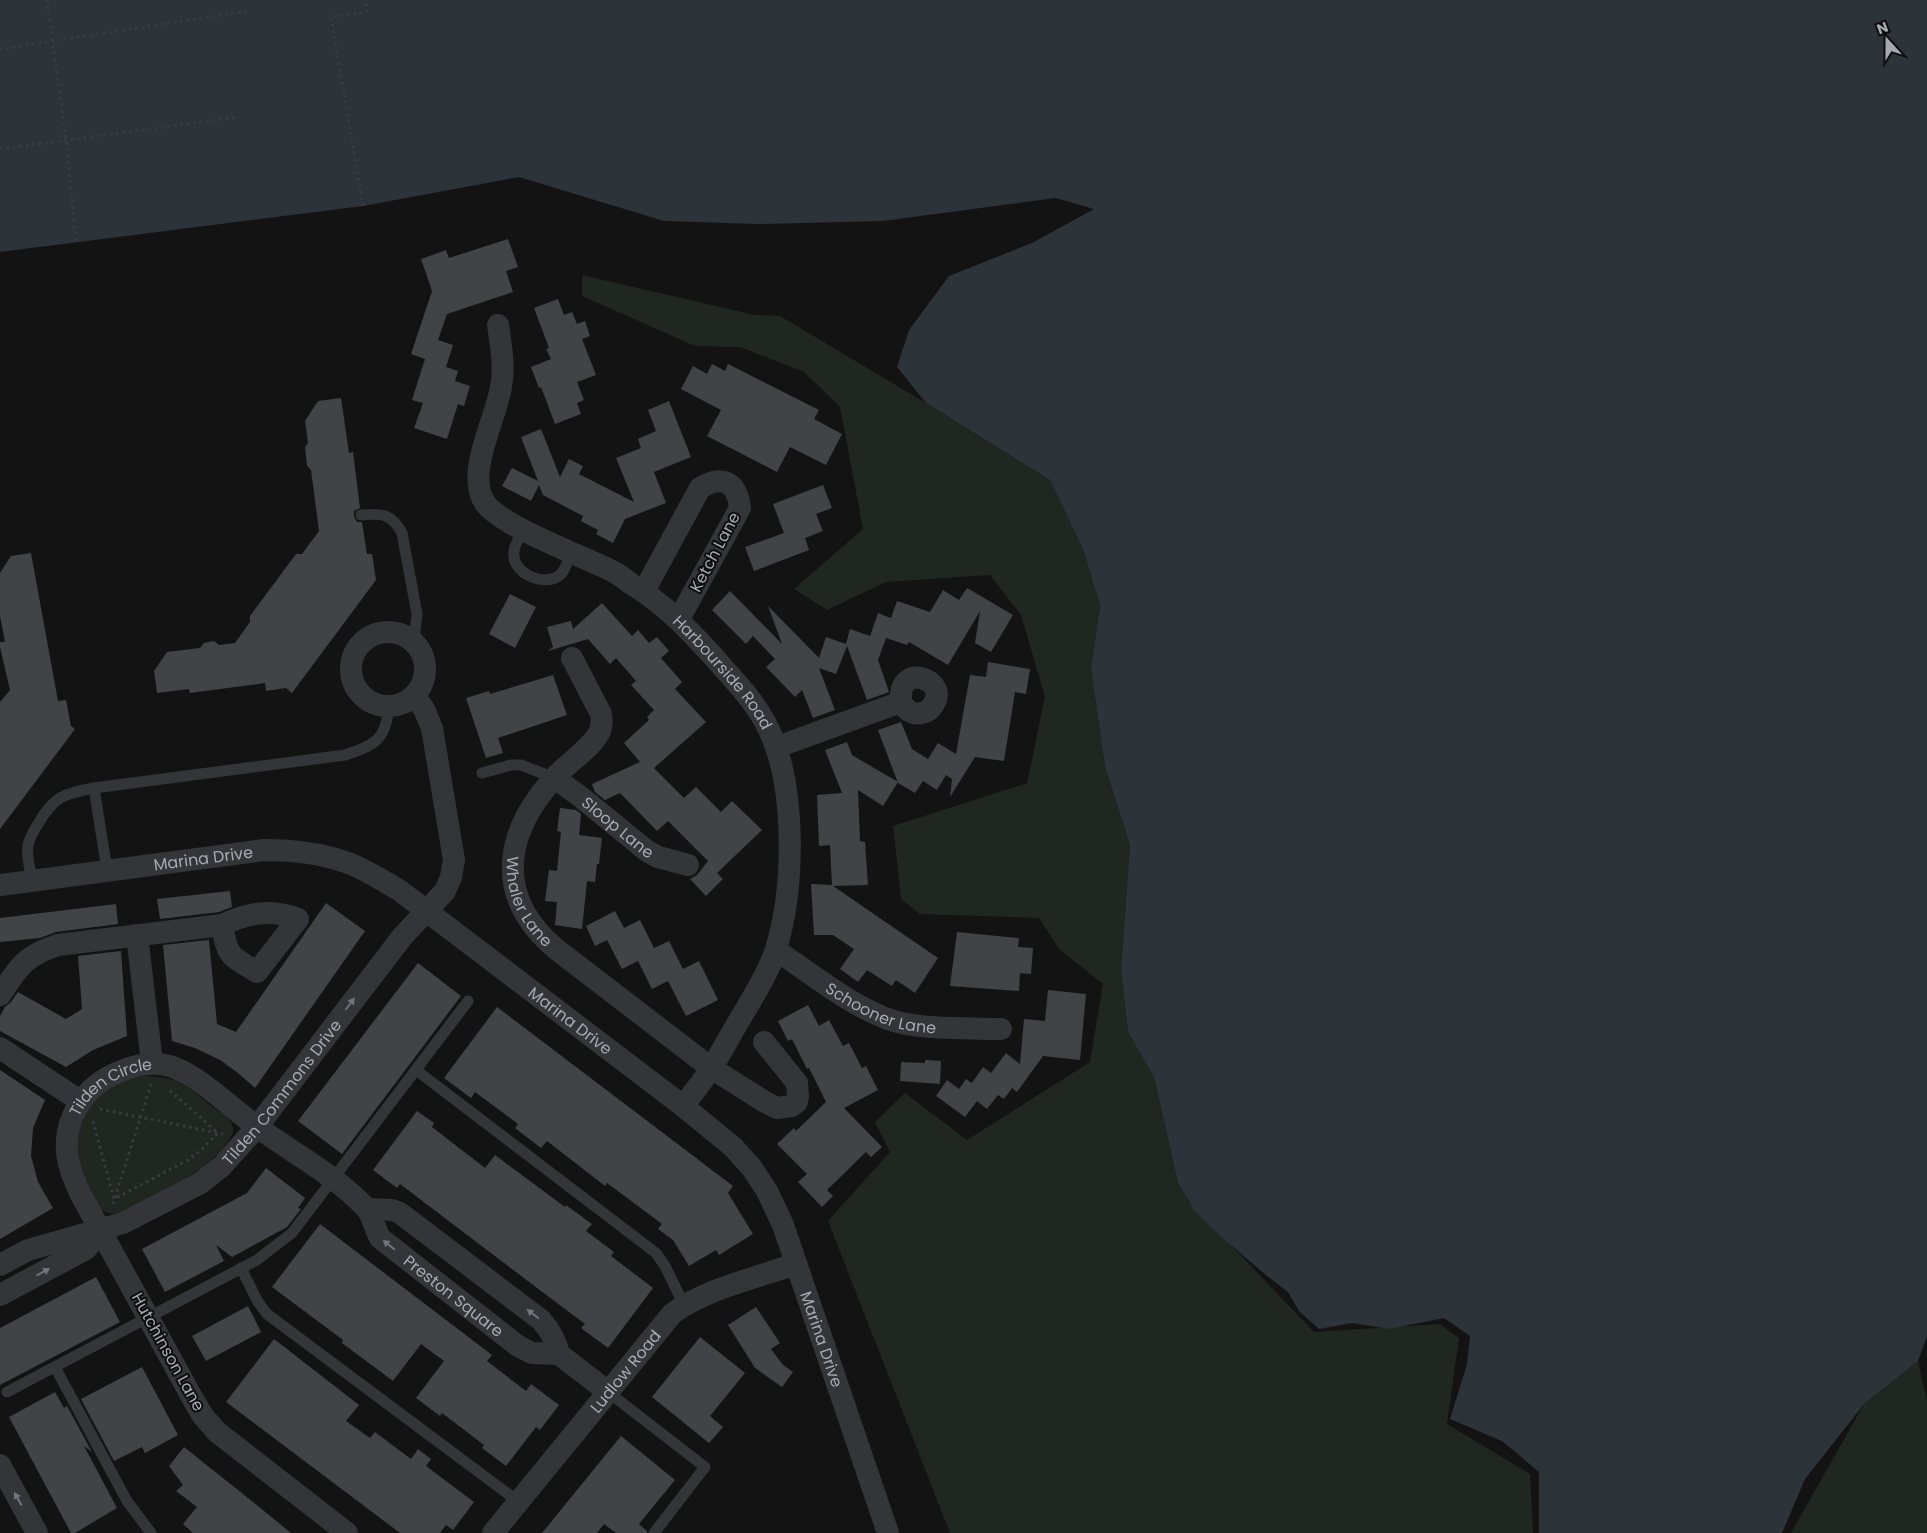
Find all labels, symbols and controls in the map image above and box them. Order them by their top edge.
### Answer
north arrow [1862,15,1912,65]
text: N [1874,17,1891,39]
street label: Ketch Lane [684,508,746,596]
street label: Harbourside Road [668,610,778,733]
street label: Sloop Lane [577,791,658,864]
street label: Marina Drive [152,840,254,876]
street label: Whaler Lane [501,856,558,952]
street label: Schooner Lane [821,976,937,1039]
street label: Marina Drive [524,981,617,1060]
one-way arrow [345,997,355,1011]
street label: Tilden Commons Drive [216,1014,347,1170]
street label: Tilden Circle [63,1052,153,1120]
one-way arrow [382,1240,395,1251]
street label: Preston Square [399,1249,509,1342]
one-way arrow [36,1267,50,1276]
street label: Marina Drive [795,1288,849,1390]
street label: Hutchinson Lane [126,1289,210,1415]
one-way arrow [526,1309,540,1319]
street label: Ludlow Road [584,1325,666,1418]
one-way arrow [14,1492,22,1507]

